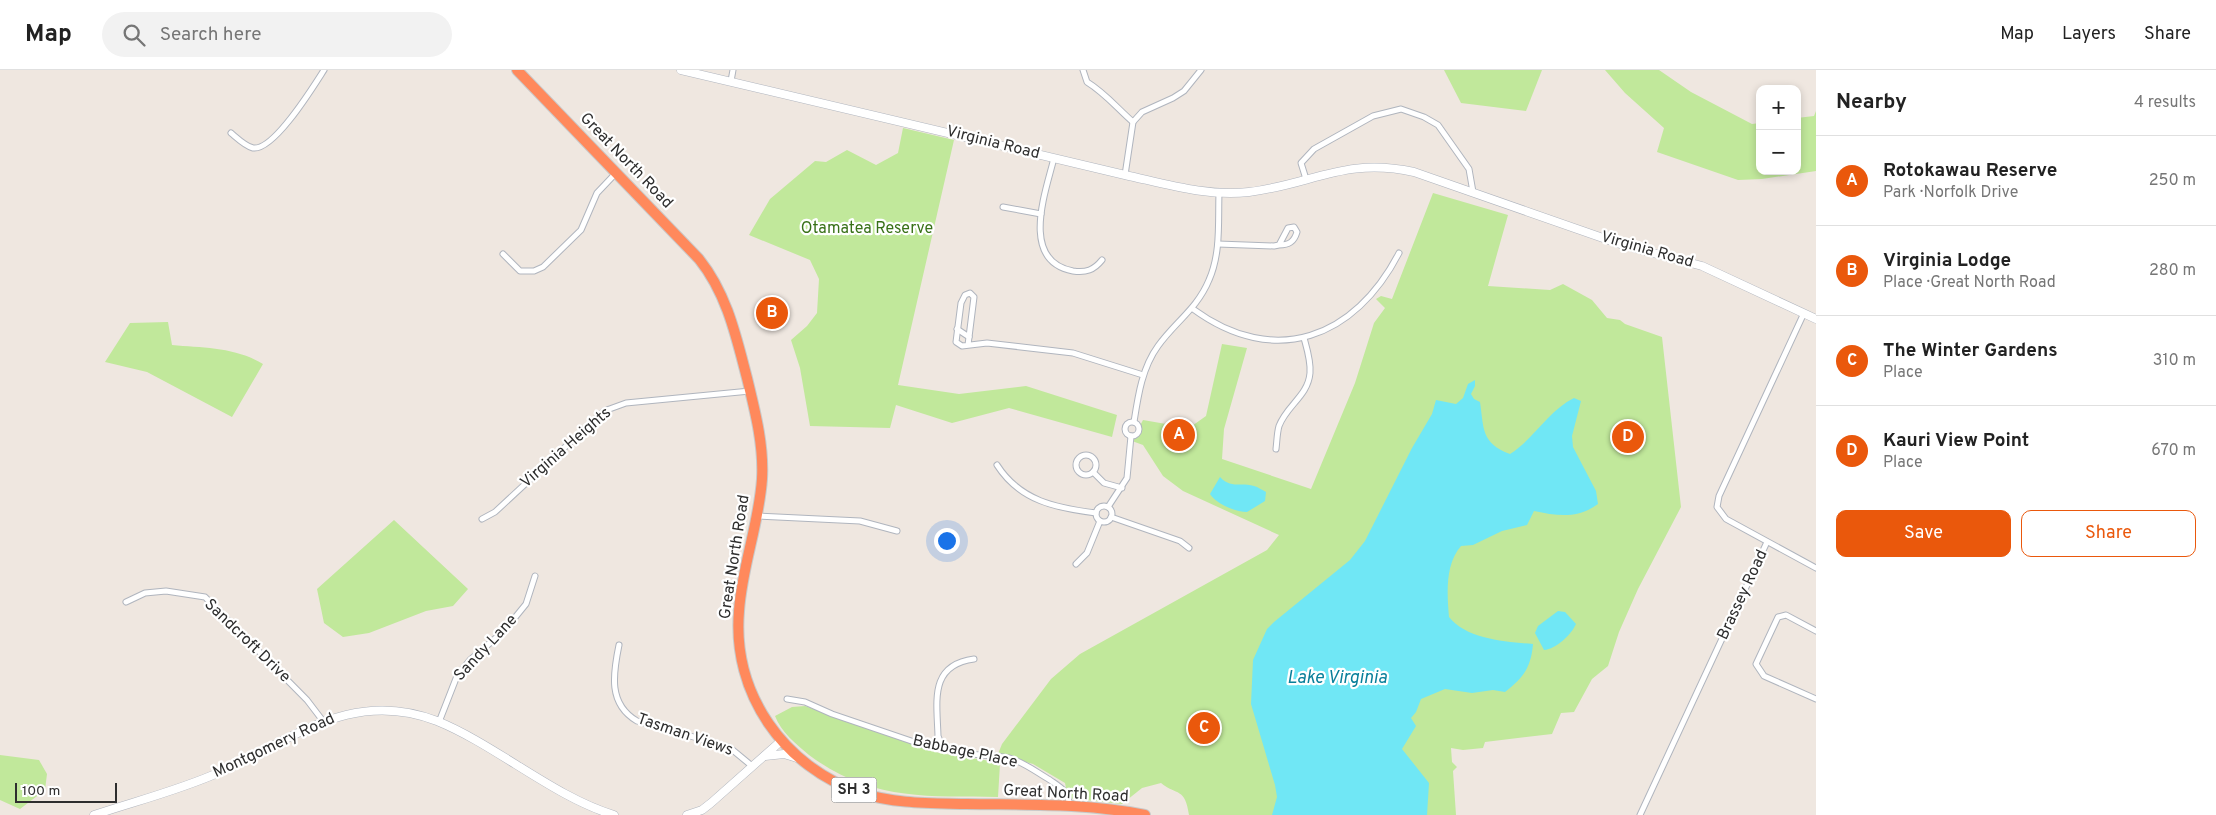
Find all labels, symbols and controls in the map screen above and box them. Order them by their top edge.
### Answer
search box [102,12,452,57]
text: Map [25,20,72,50]
icon: search [120,21,148,49]
text: Search here [160,23,261,47]
text: Map [2000,23,2034,46]
text: Layers [2062,23,2116,46]
text: Share [2144,23,2191,46]
map controls [1756,85,1801,175]
button: + [1756,85,1801,130]
text: Nearby [1836,89,1907,116]
text: 4 results [2134,93,2196,113]
street label: Great North Road [575,109,677,213]
street label: Virginia Road [944,122,1042,164]
button: − [1756,130,1801,175]
text: Rotokawau Reserve [1883,159,2057,183]
text: A [1846,171,1858,191]
text: 250 m [2149,171,2196,191]
text: Park · Norfolk Drive [1883,183,2018,203]
park label: Otamatea Reserve [801,219,933,239]
street label: Virginia Road [1598,227,1696,273]
text: Virginia Lodge [1883,249,2011,273]
text: B [1846,261,1858,281]
text: 280 m [2149,261,2196,281]
text: Place · Great North Road [1883,273,2056,293]
pin: B [756,294,788,332]
text: The Winter Gardens [1883,339,2058,363]
text: C [1847,351,1857,371]
text: 310 m [2153,351,2196,371]
text: Place [1883,363,1923,383]
street label: Virginia Heights [517,403,615,493]
pin: A [1163,416,1195,454]
pin: D [1612,418,1644,456]
text: Kauri View Point [1883,429,2029,453]
text: D [1846,441,1858,461]
text: 670 m [2151,441,2196,461]
text: Place [1883,453,1923,473]
street label: Great North Road [715,493,755,621]
button: Save [1836,510,2011,557]
button: Share [2021,510,2196,557]
your location [934,528,960,554]
street label: Brassey Road [1713,547,1773,643]
street label: Sandcroft Drive [200,595,294,687]
street label: Sandy Lane [450,610,522,686]
water label: Lake Virginia [1287,667,1388,690]
street label: Montgomery Road [210,709,338,783]
street label: Tasman Views [634,709,736,761]
pin: C [1188,709,1220,747]
street label: Babbage Place [911,731,1019,773]
road number: SH 3 [832,778,876,802]
scale bar [15,780,118,803]
street label: Great North Road [1003,781,1129,807]
text: 100 m [22,783,60,800]

